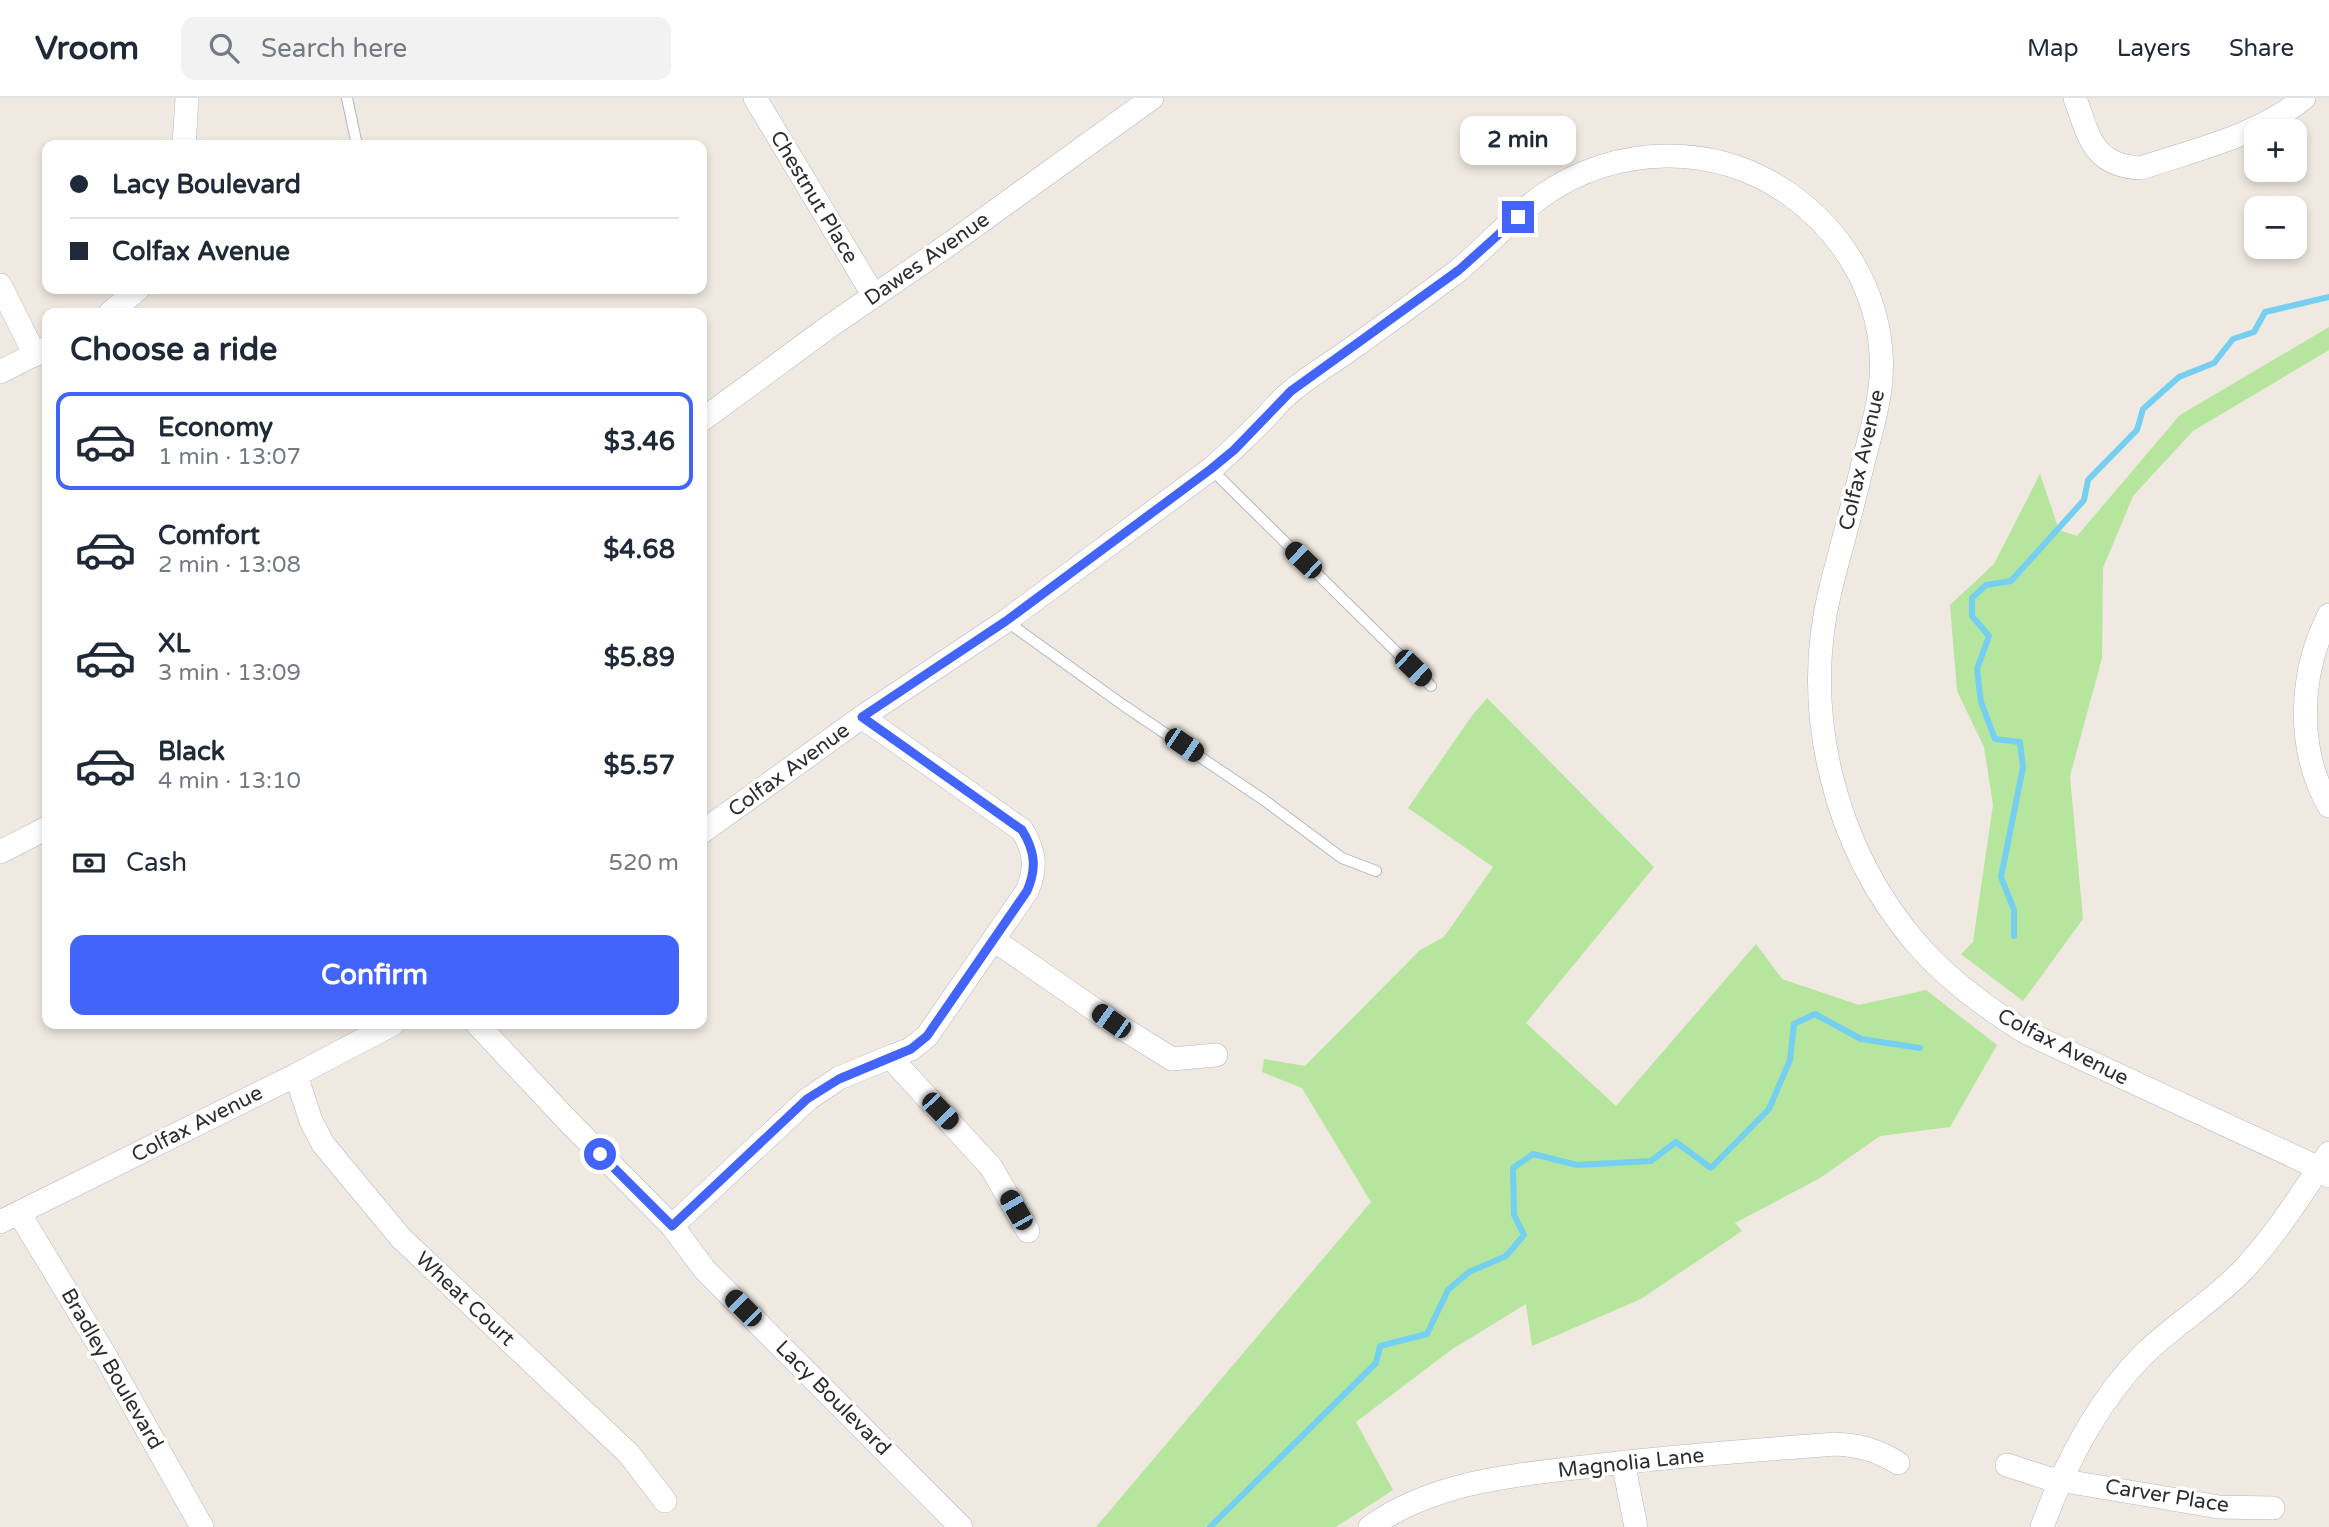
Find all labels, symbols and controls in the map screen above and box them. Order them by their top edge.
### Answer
search box [181,17,671,80]
text: Vroom [35,29,139,68]
icon: search [205,29,243,67]
text: Search here [261,33,407,64]
text: Map [2027,34,2079,63]
text: Layers [2117,34,2191,63]
text: Share [2229,34,2294,63]
callout: 2 min [1460,116,1576,164]
map controls [2244,119,2307,259]
button: + [2244,119,2307,182]
street label: Chestnut Place [765,126,863,268]
text: 2 min [1487,126,1549,154]
text: Lacy Boulevard [112,169,301,200]
button: − [2244,196,2307,259]
route end [1502,201,1534,233]
street label: Dawes Avenue [860,207,994,311]
text: Colfax Avenue [112,236,290,267]
text: Choose a ride [70,331,277,369]
street label: Colfax Avenue [1834,387,1890,533]
icon: car [74,410,137,473]
text: Economy [158,412,273,443]
text: $3.46 [604,426,675,457]
text: 1 min · 13:07 [158,443,301,471]
icon: car [74,518,137,581]
text: Comfort [158,520,260,551]
text: $4.68 [603,534,675,565]
car [1281,538,1326,582]
text: 2 min · 13:08 [158,551,301,579]
icon: car [74,626,137,689]
text: XL [158,628,190,659]
text: $5.89 [604,642,675,673]
car [1391,646,1436,690]
text: 3 min · 13:09 [158,659,301,687]
street label: Colfax Avenue [724,718,855,822]
car [1161,725,1208,765]
icon: car [74,734,137,797]
text: Black [158,736,225,767]
text: $5.57 [603,750,675,781]
text: 4 min · 13:10 [158,767,301,795]
icon: cash [70,844,108,882]
text: Cash [126,847,187,878]
text: 520 m [609,849,679,877]
button: Confirm [70,935,679,1015]
car [1088,1000,1135,1042]
street label: Colfax Avenue [1993,1003,2133,1091]
street label: Colfax Avenue [127,1080,267,1168]
car [918,1089,963,1133]
route start [584,1138,616,1170]
car [997,1187,1036,1233]
street label: Wheat Court [410,1247,520,1351]
street label: Bradley Boulevard [56,1284,168,1454]
car [721,1286,766,1330]
street label: Lacy Boulevard [770,1335,896,1461]
street label: Magnolia Lane [1556,1443,1706,1483]
street label: Carver Place [2103,1474,2231,1518]

